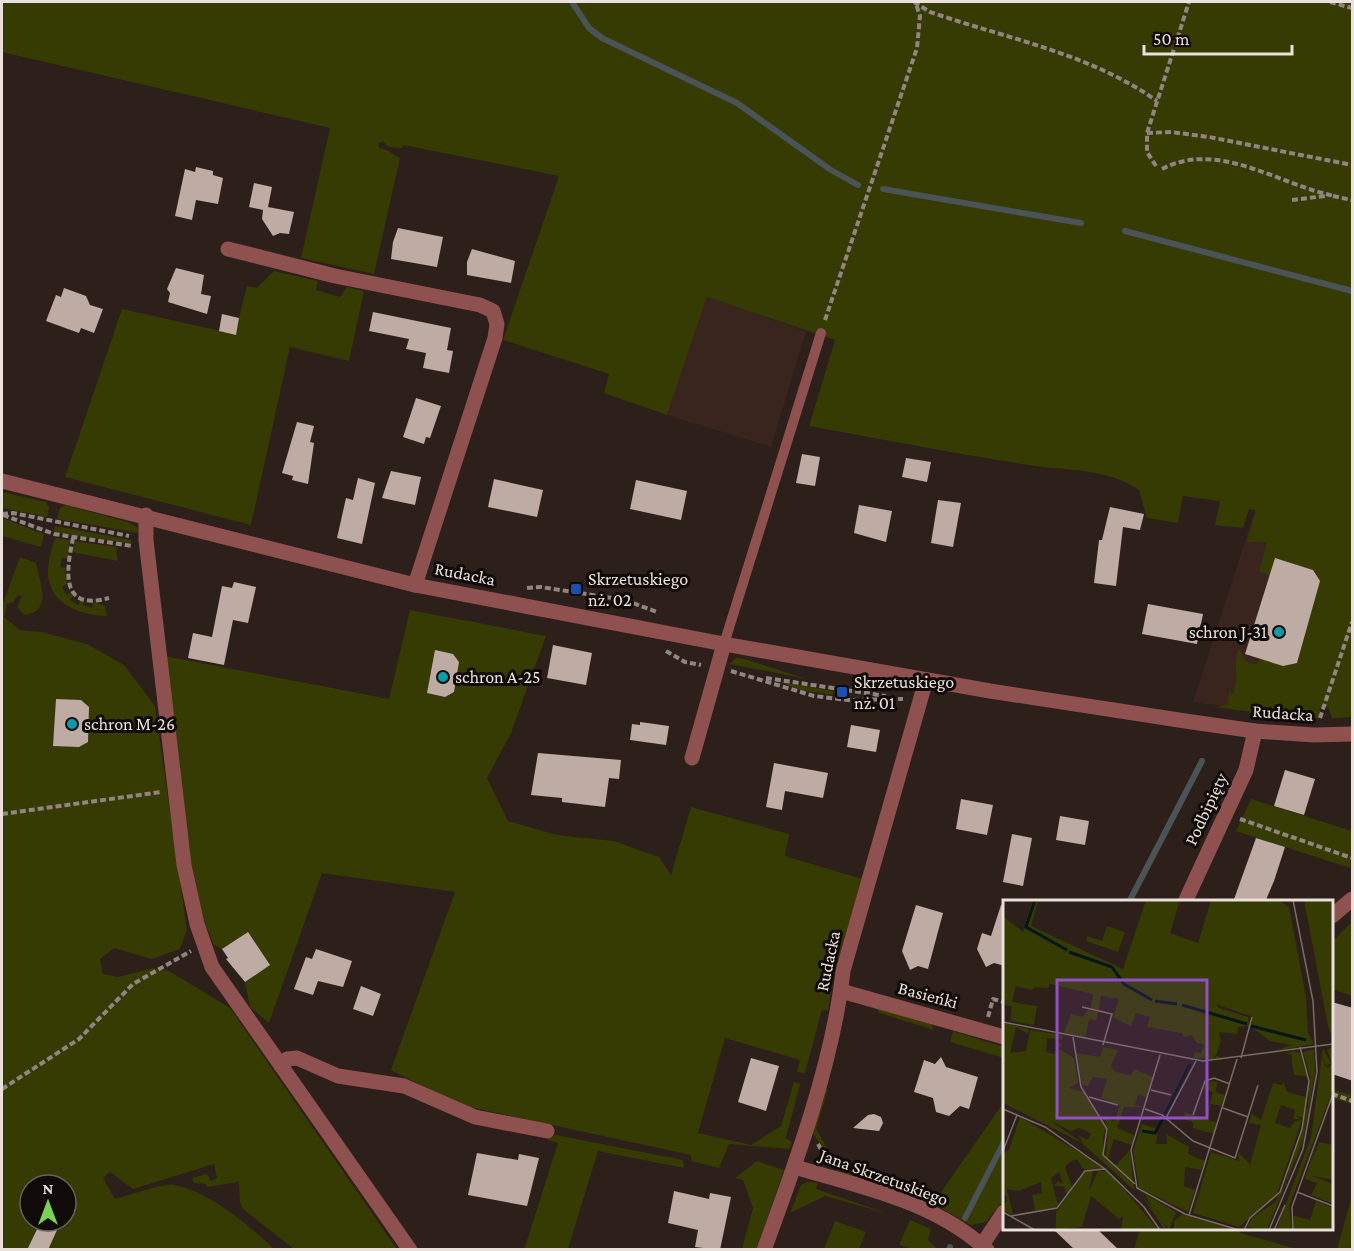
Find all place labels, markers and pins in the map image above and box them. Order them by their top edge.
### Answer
place label: Skrzetuskiego nż. 02 [588,569,688,610]
marker: Skrzetuskiego nż. 02 [569,582,583,596]
place label: schron J-31 [1189,622,1267,642]
marker: schron J-31 [1272,625,1286,639]
place label: schron A-25 [455,667,541,687]
marker: schron A-25 [436,670,450,684]
place label: Skrzetuskiego nż. 01 [854,672,954,713]
marker: Skrzetuskiego nż. 01 [835,685,849,699]
place label: schron M-26 [84,714,175,734]
marker: schron M-26 [65,717,79,731]

